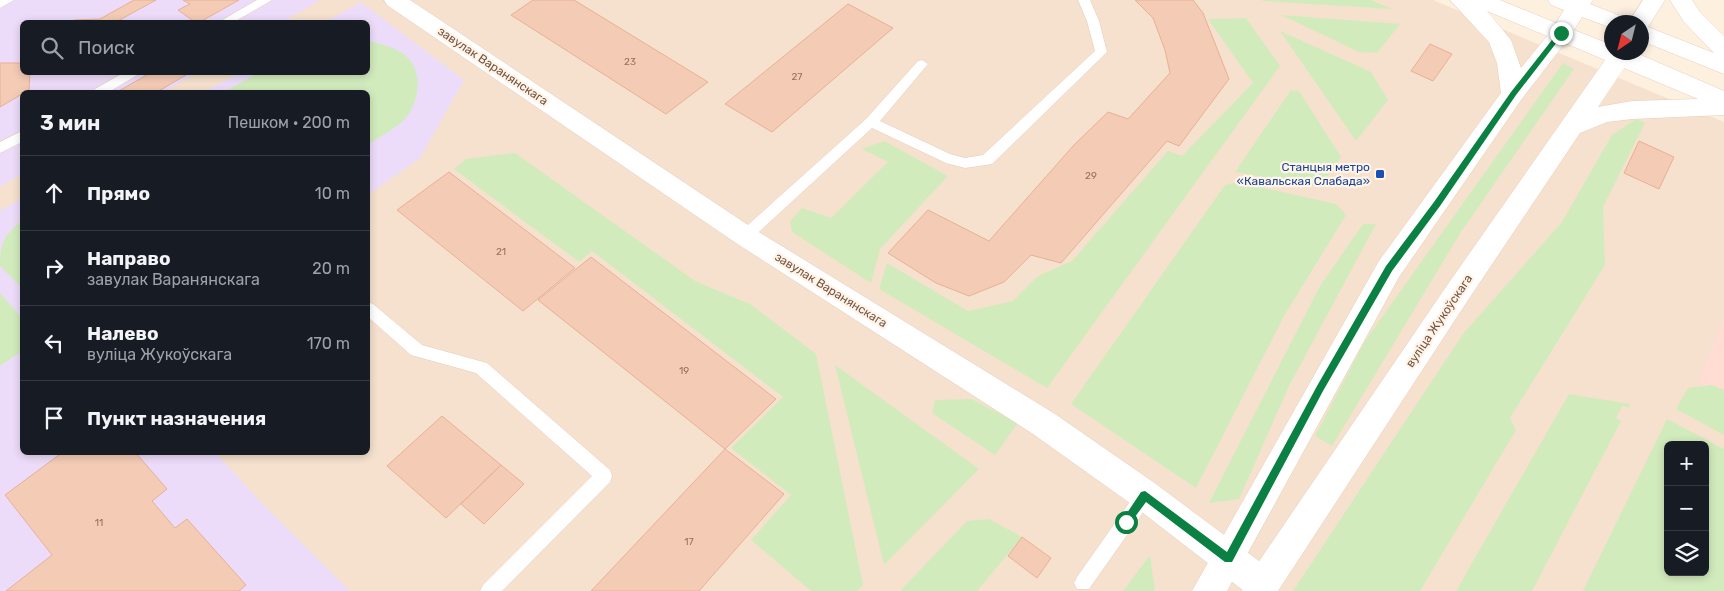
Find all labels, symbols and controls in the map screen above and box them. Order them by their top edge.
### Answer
north arrow [1604,15,1649,60]
search box [20,20,370,75]
route end [1550,22,1573,45]
street label: завулак Варанянскага [435,24,551,108]
icon: search [38,34,66,62]
text: Поиск [78,36,135,59]
house number: 23 [624,56,636,68]
house number: 27 [792,71,803,83]
text: 3 мин [40,110,100,135]
text: Пешком · 200 m [228,113,350,132]
place label: Станцыя метро «Кавальская Слабада» [1237,160,1370,188]
marker: Станцыя метро «Кавальская Слабада» [1374,168,1386,180]
house number: 29 [1085,170,1097,182]
icon: ahead [40,179,68,207]
text: Прямо [87,182,150,205]
text: 10 m [315,184,350,203]
house number: 21 [496,246,506,258]
text: Направо [87,247,171,270]
street label: завулак Варанянскага [772,250,890,330]
icon: right [40,254,68,282]
text: 20 m [312,259,350,278]
text: завулак Варанянскага [87,270,260,289]
street label: вуліца Жукоўскага [1403,272,1475,370]
text: Налево [87,322,159,345]
icon: left [40,329,68,357]
text: 170 m [307,334,350,353]
text: вуліца Жукоўскага [87,345,232,364]
house number: 19 [679,365,689,377]
icon: arrive [40,404,68,432]
text: Пункт назначения [87,407,266,430]
map controls [1664,441,1709,576]
button: + [1664,441,1709,486]
button: − [1664,486,1709,531]
route start [1115,511,1138,534]
house number: 11 [95,517,103,529]
button: layers [1664,531,1709,576]
house number: 17 [684,536,694,548]

